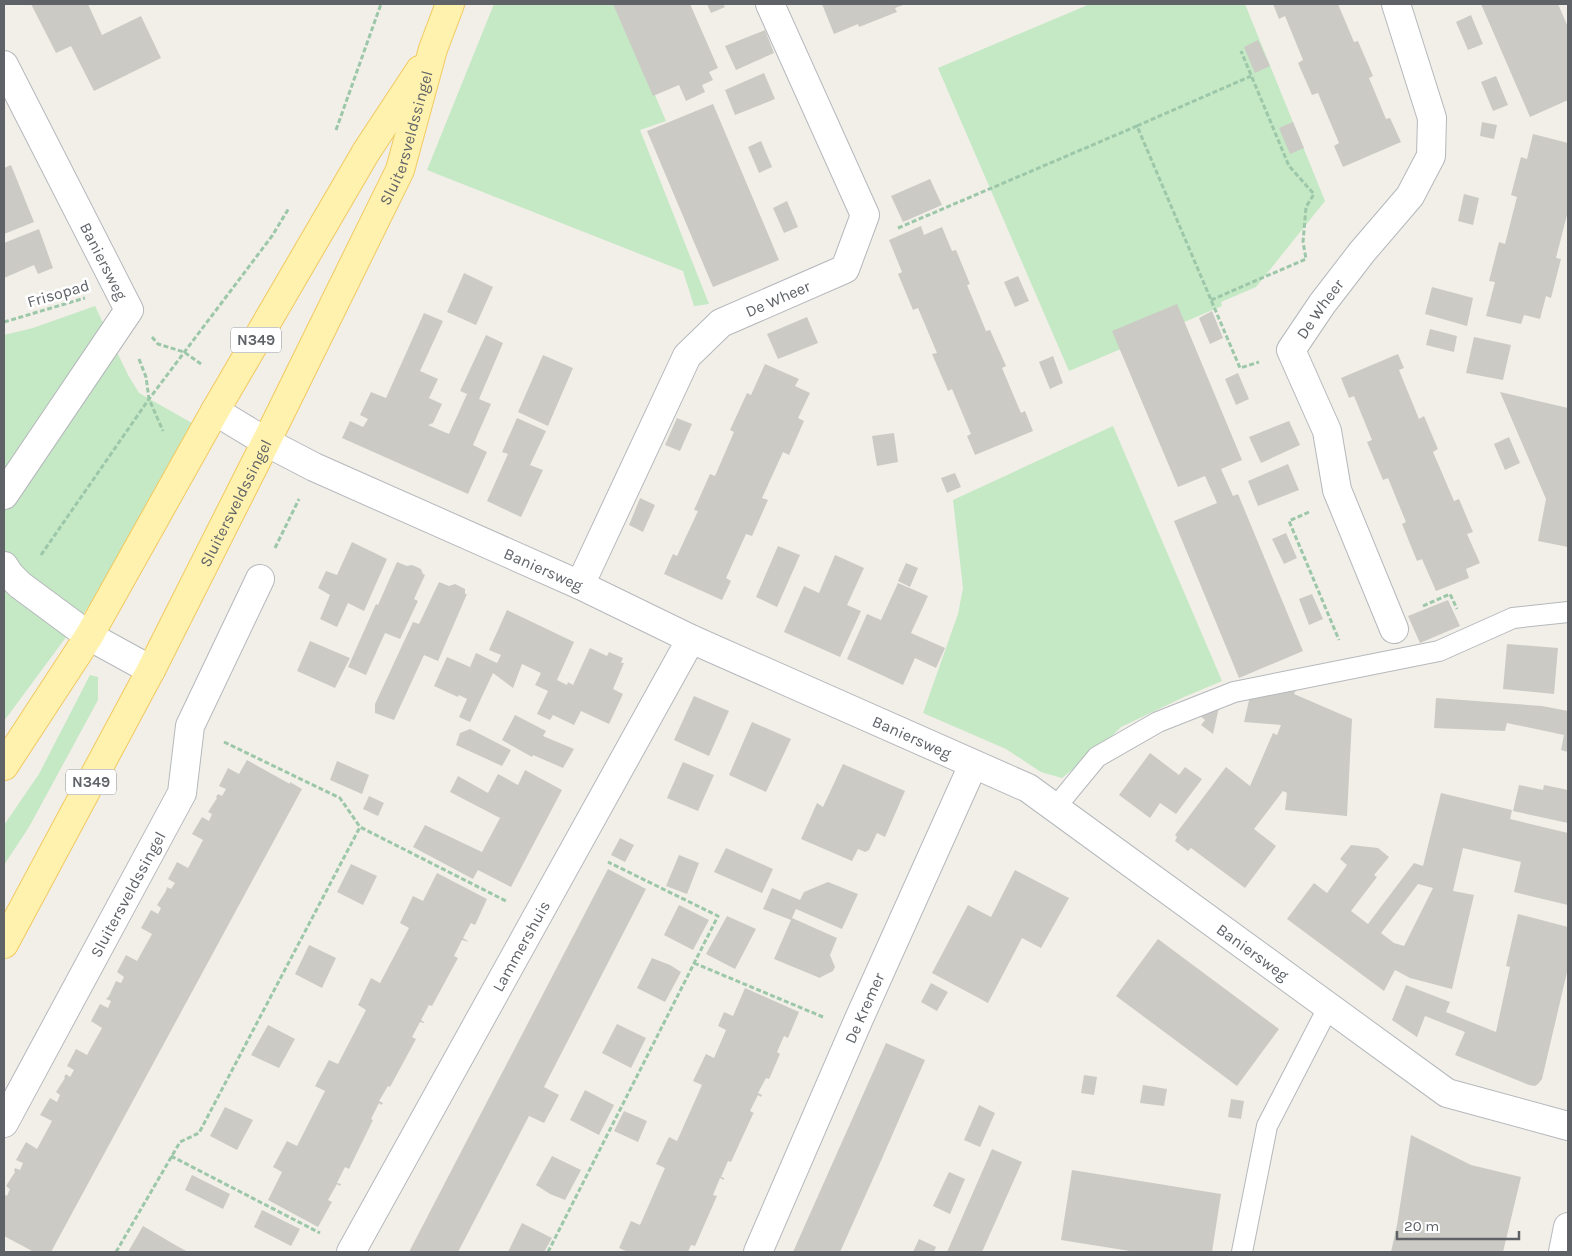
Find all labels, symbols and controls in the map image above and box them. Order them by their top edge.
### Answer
street label: Sluitersveldssingel [375,69,437,208]
street label: Baniersweg [76,219,131,303]
street label: De Wheer [1292,275,1348,342]
street label: Frisopad [25,276,91,311]
street label: De Wheer [743,276,813,321]
road number: N349 [231,328,281,352]
street label: Sluitersveldssingel [196,436,276,570]
street label: Baniersweg [501,544,586,595]
street label: Baniersweg [869,711,954,763]
road number: N349 [66,770,116,794]
street label: Sluitersveldssingel [86,828,170,961]
street label: Lammershuis [488,897,554,995]
street label: Baniersweg [1213,920,1292,985]
street label: De Kremer [840,970,888,1046]
scale bar [1397,1208,1520,1240]
text: 20 m [1404,1217,1439,1235]

